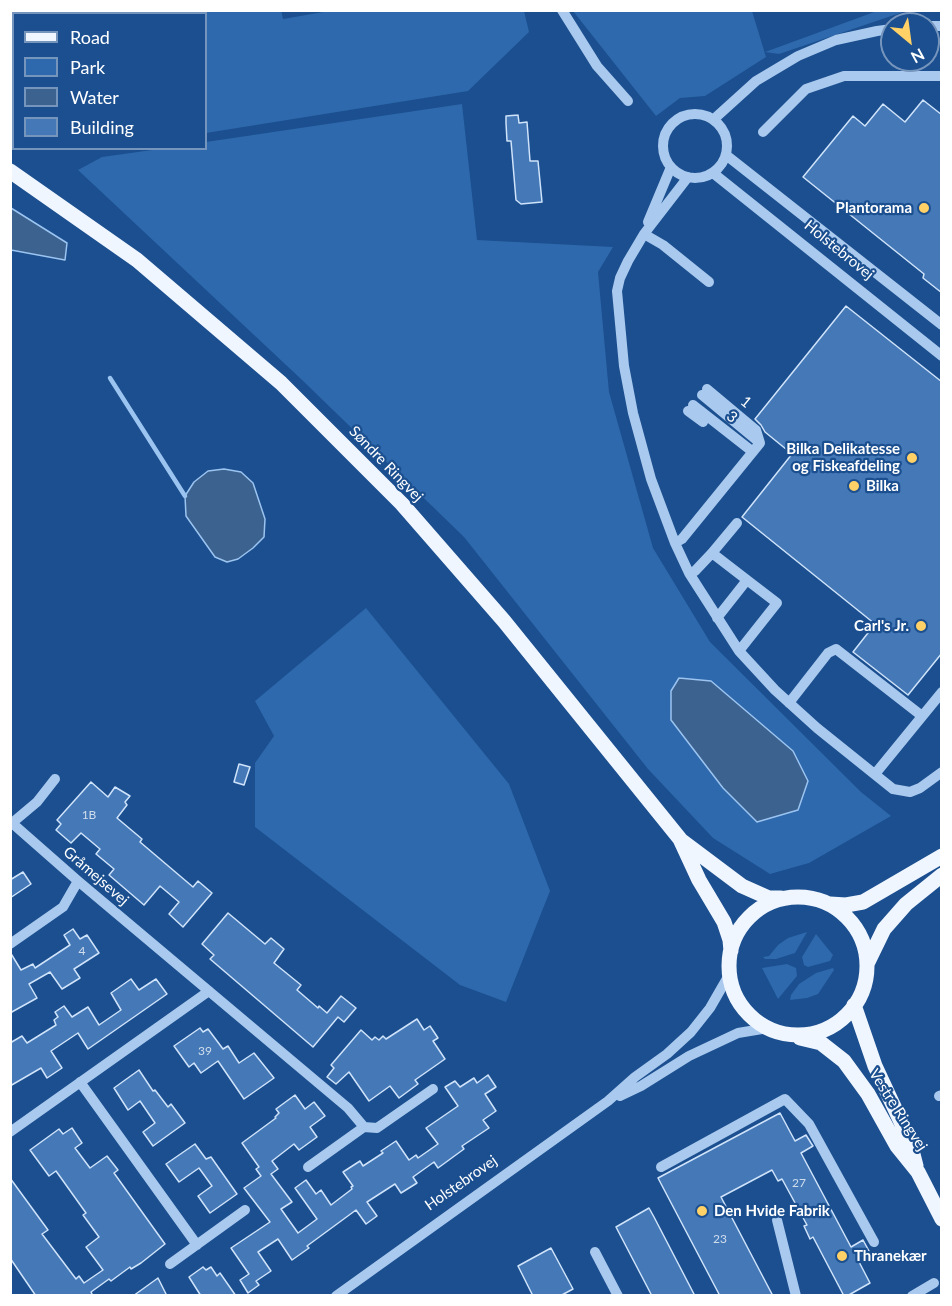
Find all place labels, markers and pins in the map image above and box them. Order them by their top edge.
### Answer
place label: Plantorama [836,199,912,217]
marker: Plantorama [917,201,931,215]
place label: Bilka Delikatesse og Fiskeafdeling [786,440,900,475]
marker: Bilka Delikatesse og Fiskeafdeling [905,451,919,465]
place label: Bilka [866,477,899,495]
marker: Bilka [847,479,861,493]
place label: Carl's Jr. [854,617,909,635]
marker: Carl's Jr. [914,619,928,633]
place label: Den Hvide Fabrik [714,1202,830,1220]
marker: Den Hvide Fabrik [695,1204,709,1218]
place label: Thranekær [854,1247,927,1265]
marker: Thranekær [835,1249,849,1263]

